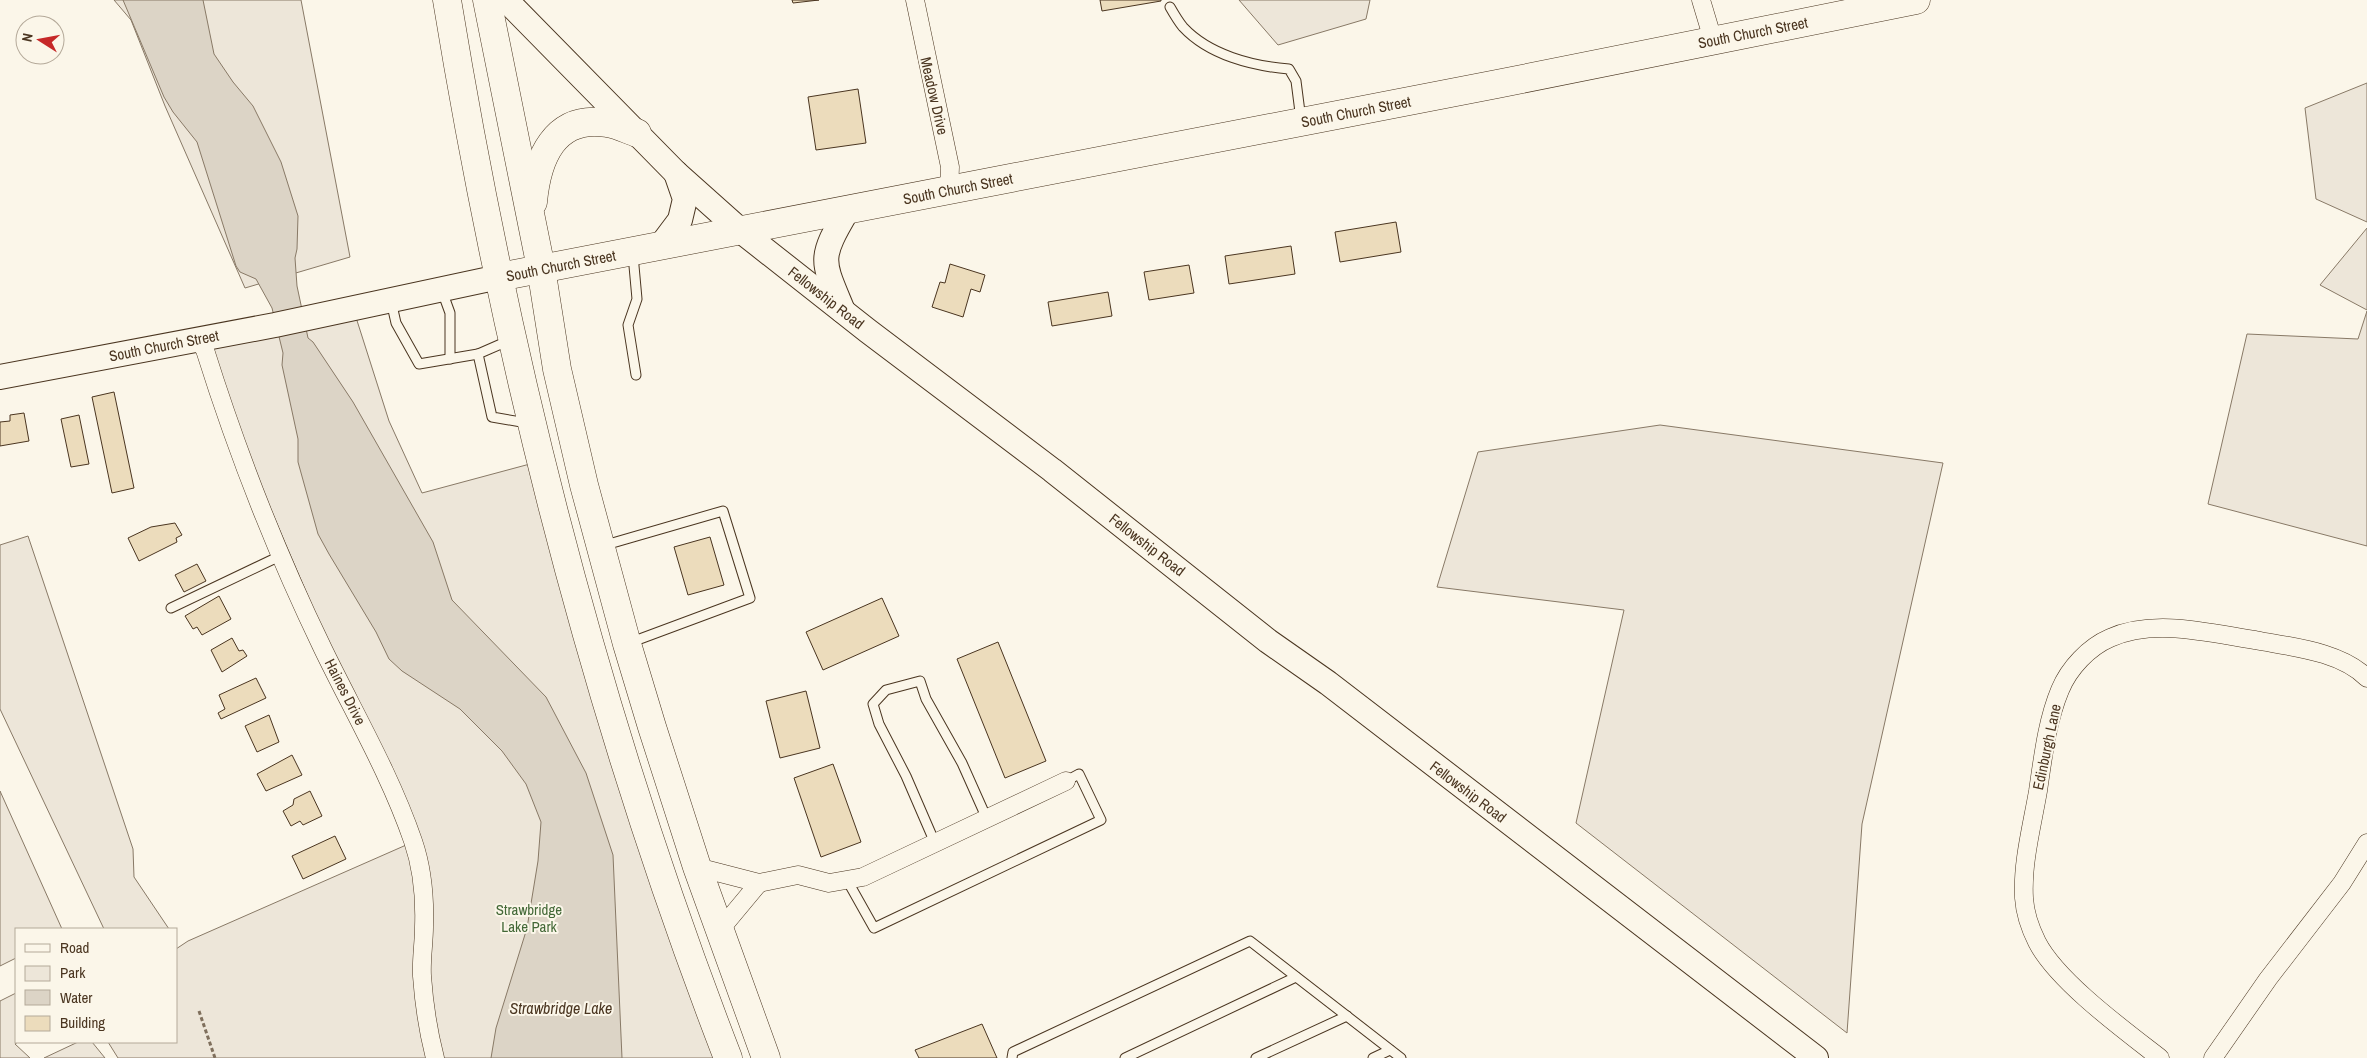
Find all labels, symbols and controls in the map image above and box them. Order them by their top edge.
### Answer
street label: South Church Street [1696,11,1810,53]
north arrow [15,15,65,65]
text: N [18,32,37,43]
street label: Meadow Drive [915,55,954,137]
street label: South Church Street [1299,90,1413,132]
street label: South Church Street [901,167,1015,209]
street label: South Church Street [504,244,618,286]
street label: Fellowship Road [784,261,869,334]
street label: South Church Street [107,324,221,366]
street label: Fellowship Road [1105,508,1190,581]
street label: Haines Drive [320,655,371,729]
street label: Edinburgh Lane [2027,702,2066,792]
street label: Fellowship Road [1426,756,1511,827]
park label: Strawbridge Lake Park [496,899,562,937]
legend [15,928,178,1043]
text: Road [60,937,89,958]
text: Park [60,962,86,983]
text: Water [60,987,92,1008]
water label: Strawbridge Lake [510,997,612,1019]
text: Building [60,1012,105,1033]

